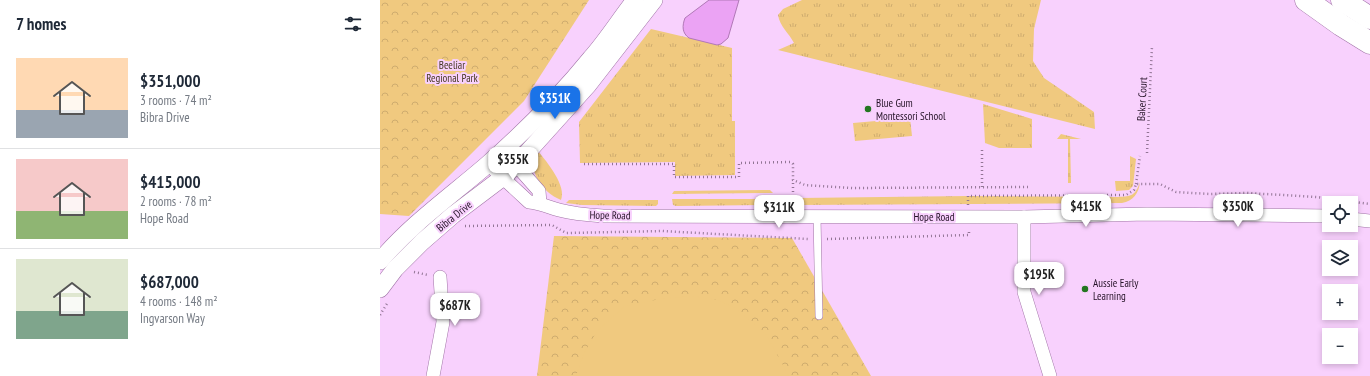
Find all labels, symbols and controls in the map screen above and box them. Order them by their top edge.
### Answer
text: 7 homes [16,13,67,35]
icon: filters [342,13,364,35]
park label: Beeliar Regional Park [426,58,479,85]
text: $351,000 [140,70,201,92]
icon: home [48,74,96,122]
street label: Baker Court [1134,77,1150,121]
pin: $351K [527,86,583,120]
text: $351K [539,90,571,107]
text: 3 rooms · 74 m² [140,92,212,109]
place label: Blue Gum Montessori School [876,96,946,123]
marker: Blue Gum Montessori School [863,104,873,114]
text: Bibra Drive [140,109,190,126]
pin: $355K [485,147,541,181]
text: $355K [497,151,529,168]
text: $415,000 [140,171,201,193]
icon: home [48,175,96,223]
text: 2 rooms · 78 m² [140,193,212,210]
pin: $415K [1058,194,1114,228]
pin: $350K [1210,194,1266,228]
pin: $311K [751,195,807,229]
map controls [1322,196,1358,364]
button: locate [1322,196,1358,232]
street label: Bibra Drive [433,197,475,235]
text: $415K [1070,198,1102,215]
text: $350K [1222,198,1254,215]
text: $311K [763,199,795,216]
street label: Hope Road [589,208,631,222]
text: Hope Road [140,210,189,227]
street label: Hope Road [913,210,955,224]
button: layers [1322,240,1358,276]
pin: $195K [1011,262,1067,296]
text: $195K [1023,266,1055,283]
text: $687,000 [140,271,199,293]
icon: home [48,275,96,323]
place label: Aussie Early Learning [1093,276,1139,303]
marker: Aussie Early Learning [1080,284,1090,294]
button: + [1322,284,1358,320]
text: 4 rooms · 148 m² [140,293,218,310]
pin: $687K [427,293,483,327]
text: $687K [439,297,471,314]
text: Ingvarson Way [140,310,205,327]
button: − [1322,328,1358,364]

